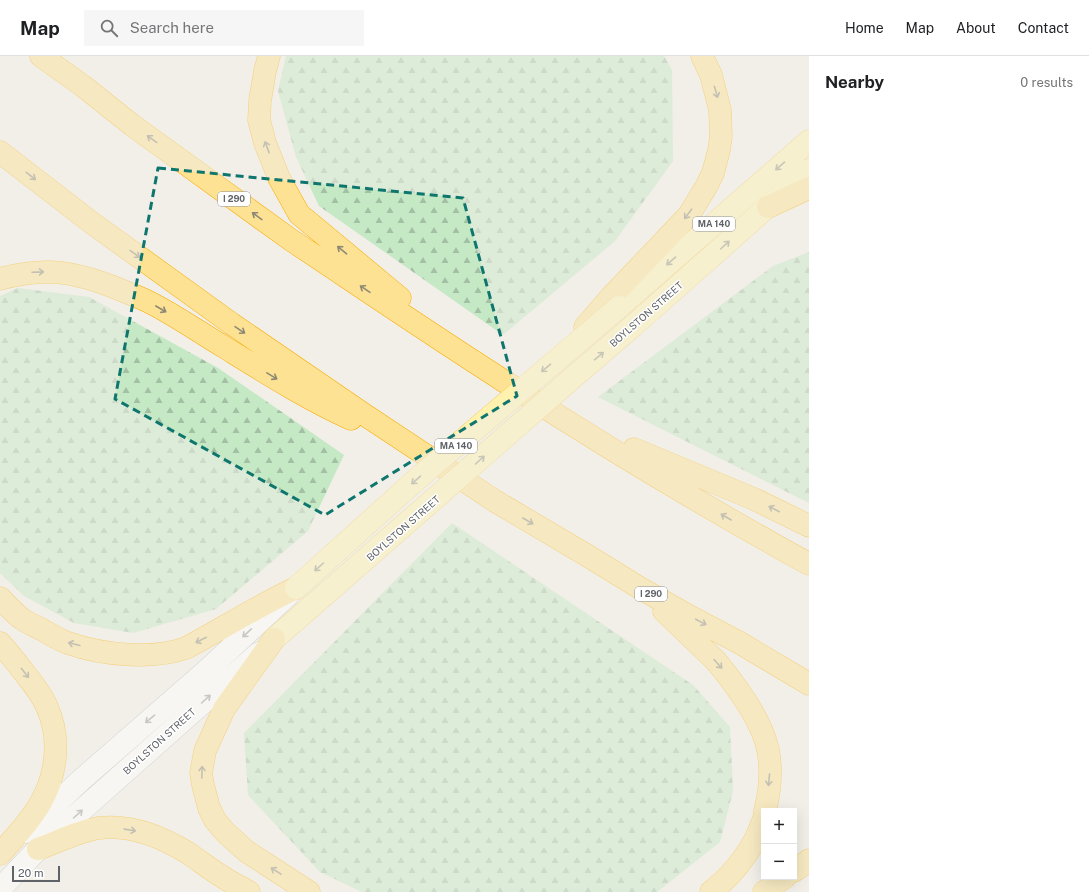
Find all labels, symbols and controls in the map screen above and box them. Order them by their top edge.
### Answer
search box [84,10,364,46]
text: Map [20,17,60,39]
icon: search [98,17,120,39]
text: Search here [130,19,214,36]
text: Home [845,20,884,36]
text: Map [906,20,934,36]
text: About [956,20,996,36]
text: Contact [1018,20,1069,36]
text: Nearby [825,72,884,92]
text: 0 results [1020,75,1073,90]
one-way arrow [713,86,720,99]
one-way arrow [147,135,158,143]
one-way arrow [262,142,270,154]
one-way arrow [774,162,785,171]
one-way arrow [25,172,36,180]
road number: I 290 [218,192,250,206]
one-way arrow [684,209,693,220]
one-way arrow [252,212,263,220]
road number: MA 140 [693,217,735,231]
one-way arrow [720,240,730,249]
one-way arrow [337,245,347,254]
one-way arrow [129,250,140,258]
one-way arrow [667,256,677,265]
one-way arrow [31,269,44,276]
street label: BOYLSTON STREET [607,279,685,349]
one-way arrow [359,285,370,293]
one-way arrow [155,305,167,313]
one-way arrow [234,326,245,334]
one-way arrow [593,351,604,360]
one-way arrow [541,364,552,373]
one-way arrow [266,373,278,381]
road number: MA 140 [435,439,477,453]
one-way arrow [474,455,485,464]
one-way arrow [410,476,421,485]
street label: BOYLSTON STREET [364,493,442,563]
one-way arrow [768,505,780,512]
one-way arrow [720,513,732,521]
one-way arrow [522,517,534,525]
one-way arrow [314,562,324,572]
road number: I 290 [635,587,667,601]
one-way arrow [694,619,706,626]
one-way arrow [242,628,252,638]
one-way arrow [195,637,207,644]
one-way arrow [68,640,81,648]
one-way arrow [713,659,722,669]
one-way arrow [20,668,29,679]
one-way arrow [201,695,211,704]
street label: BOYLSTON STREET [120,705,198,777]
one-way arrow [145,715,155,724]
one-way arrow [198,766,206,779]
one-way arrow [766,773,773,786]
map controls [761,808,797,880]
button: + [761,808,797,844]
one-way arrow [73,809,83,819]
one-way arrow [123,826,136,834]
button: − [761,844,797,880]
scale bar [12,864,60,883]
one-way arrow [270,866,282,874]
text: 20 m [18,867,43,879]

